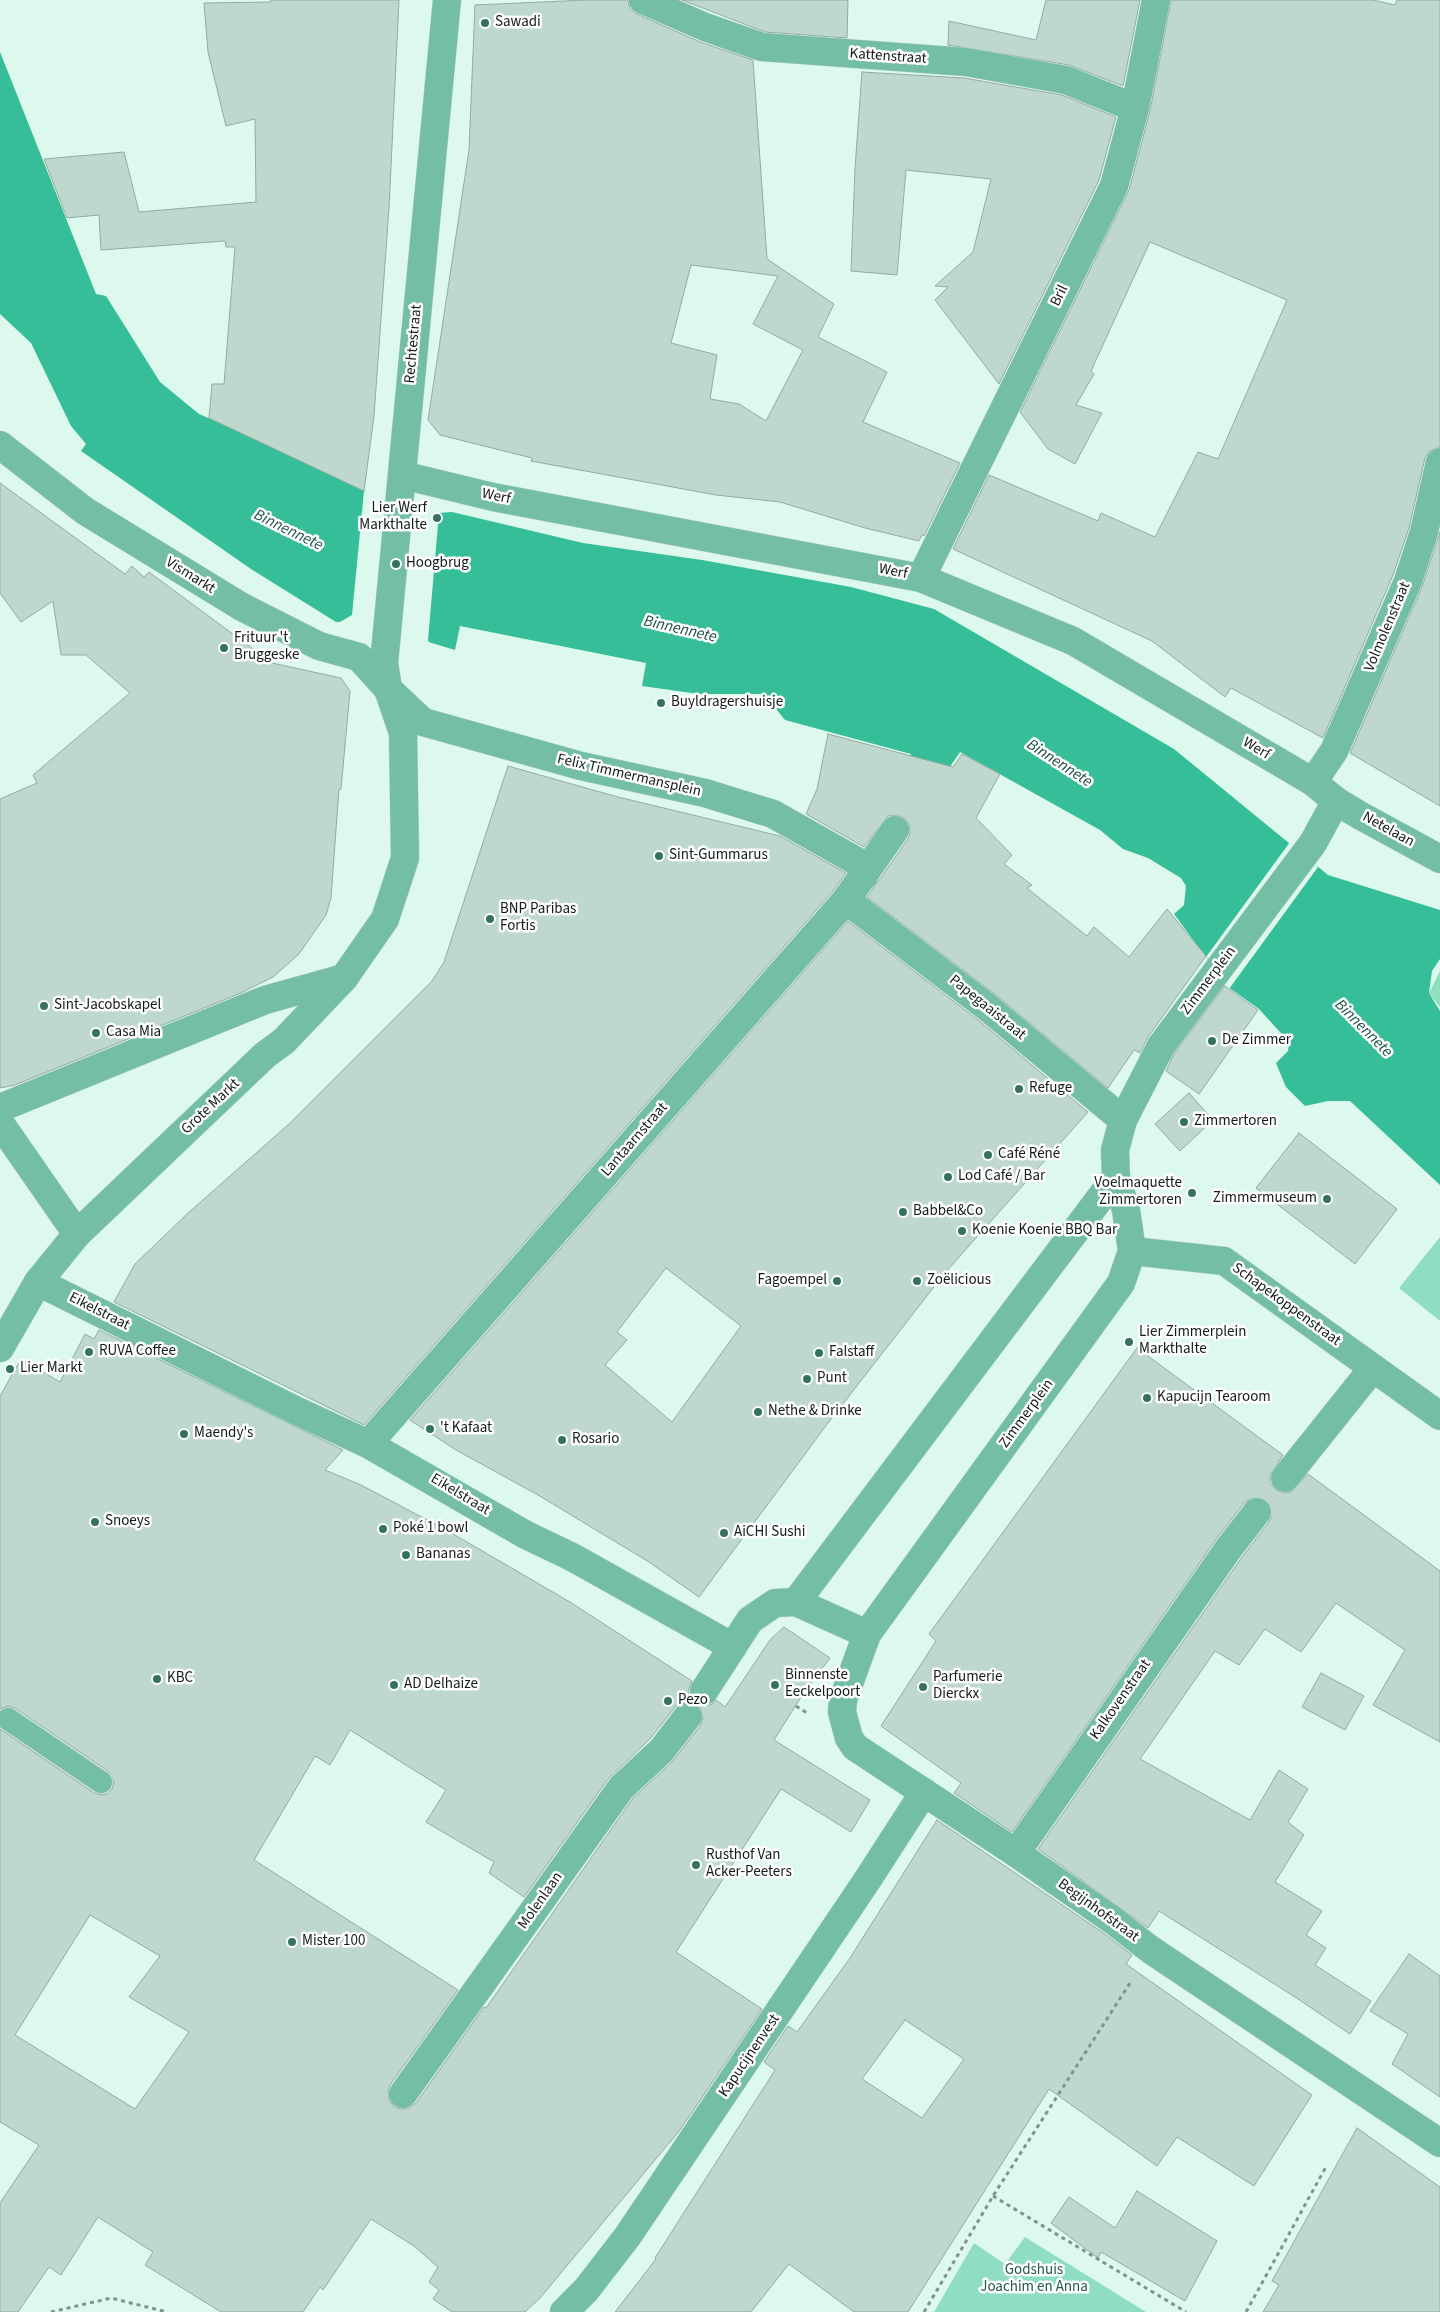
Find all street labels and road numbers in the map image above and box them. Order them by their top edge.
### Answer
street label: Kattenstraat [849,45,927,69]
street label: Bril [1047,282,1073,310]
street label: Rechtestraat [402,304,426,384]
street label: Werf [480,485,512,509]
street label: Vismarkt [162,554,218,598]
street label: Werf [877,560,909,584]
street label: Volmolenstraat [1361,580,1415,674]
street label: Werf [1239,734,1273,764]
street label: Felix Timmermansplein [555,751,703,801]
street label: Netelaan [1359,808,1417,852]
street label: Zimmerplein [1178,943,1240,1019]
street label: Papegaaistraat [945,972,1029,1044]
street label: Grote Markt [178,1075,244,1139]
street label: Lantaarnstraat [598,1099,672,1181]
street label: Schapekoppenstraat [1228,1260,1344,1350]
street label: Eikelstraat [66,1289,132,1335]
street label: Zimmerplein [996,1376,1058,1452]
street label: Eikelstraat [427,1470,493,1520]
street label: Kalkovenstraat [1087,1656,1155,1744]
street label: Molenlaan [515,1869,567,1933]
street label: Begijnhofstraat [1054,1876,1142,1946]
street label: Kapucijnenvest [716,2011,784,2101]

